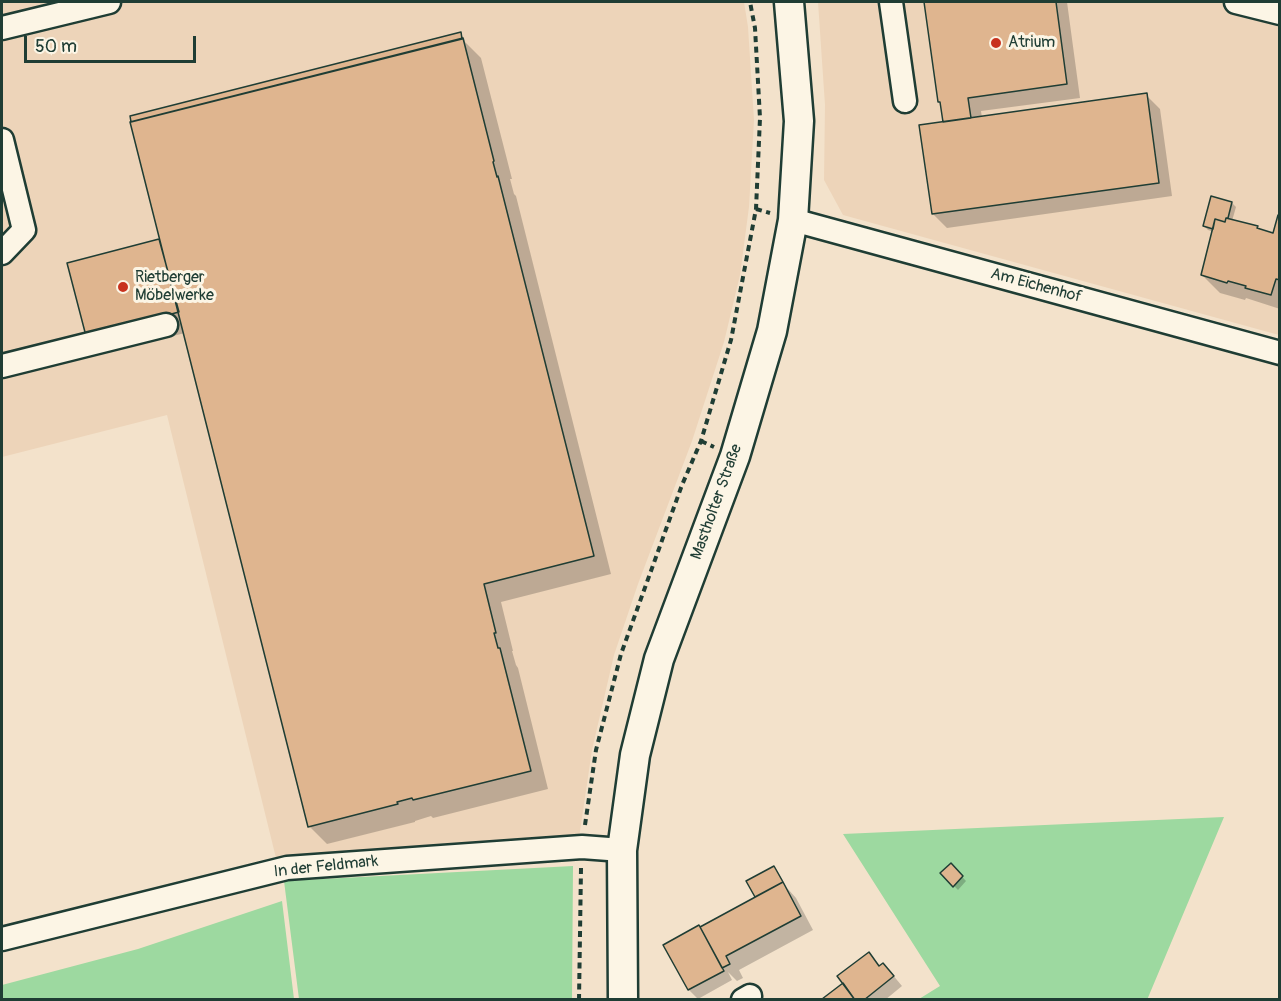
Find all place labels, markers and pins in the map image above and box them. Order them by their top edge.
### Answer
place label: Atrium [1008,33,1055,53]
marker: Atrium [989,36,1003,50]
place label: Rietberger Möbelwerke [135,268,214,306]
marker: Rietberger Möbelwerke [116,280,130,294]

